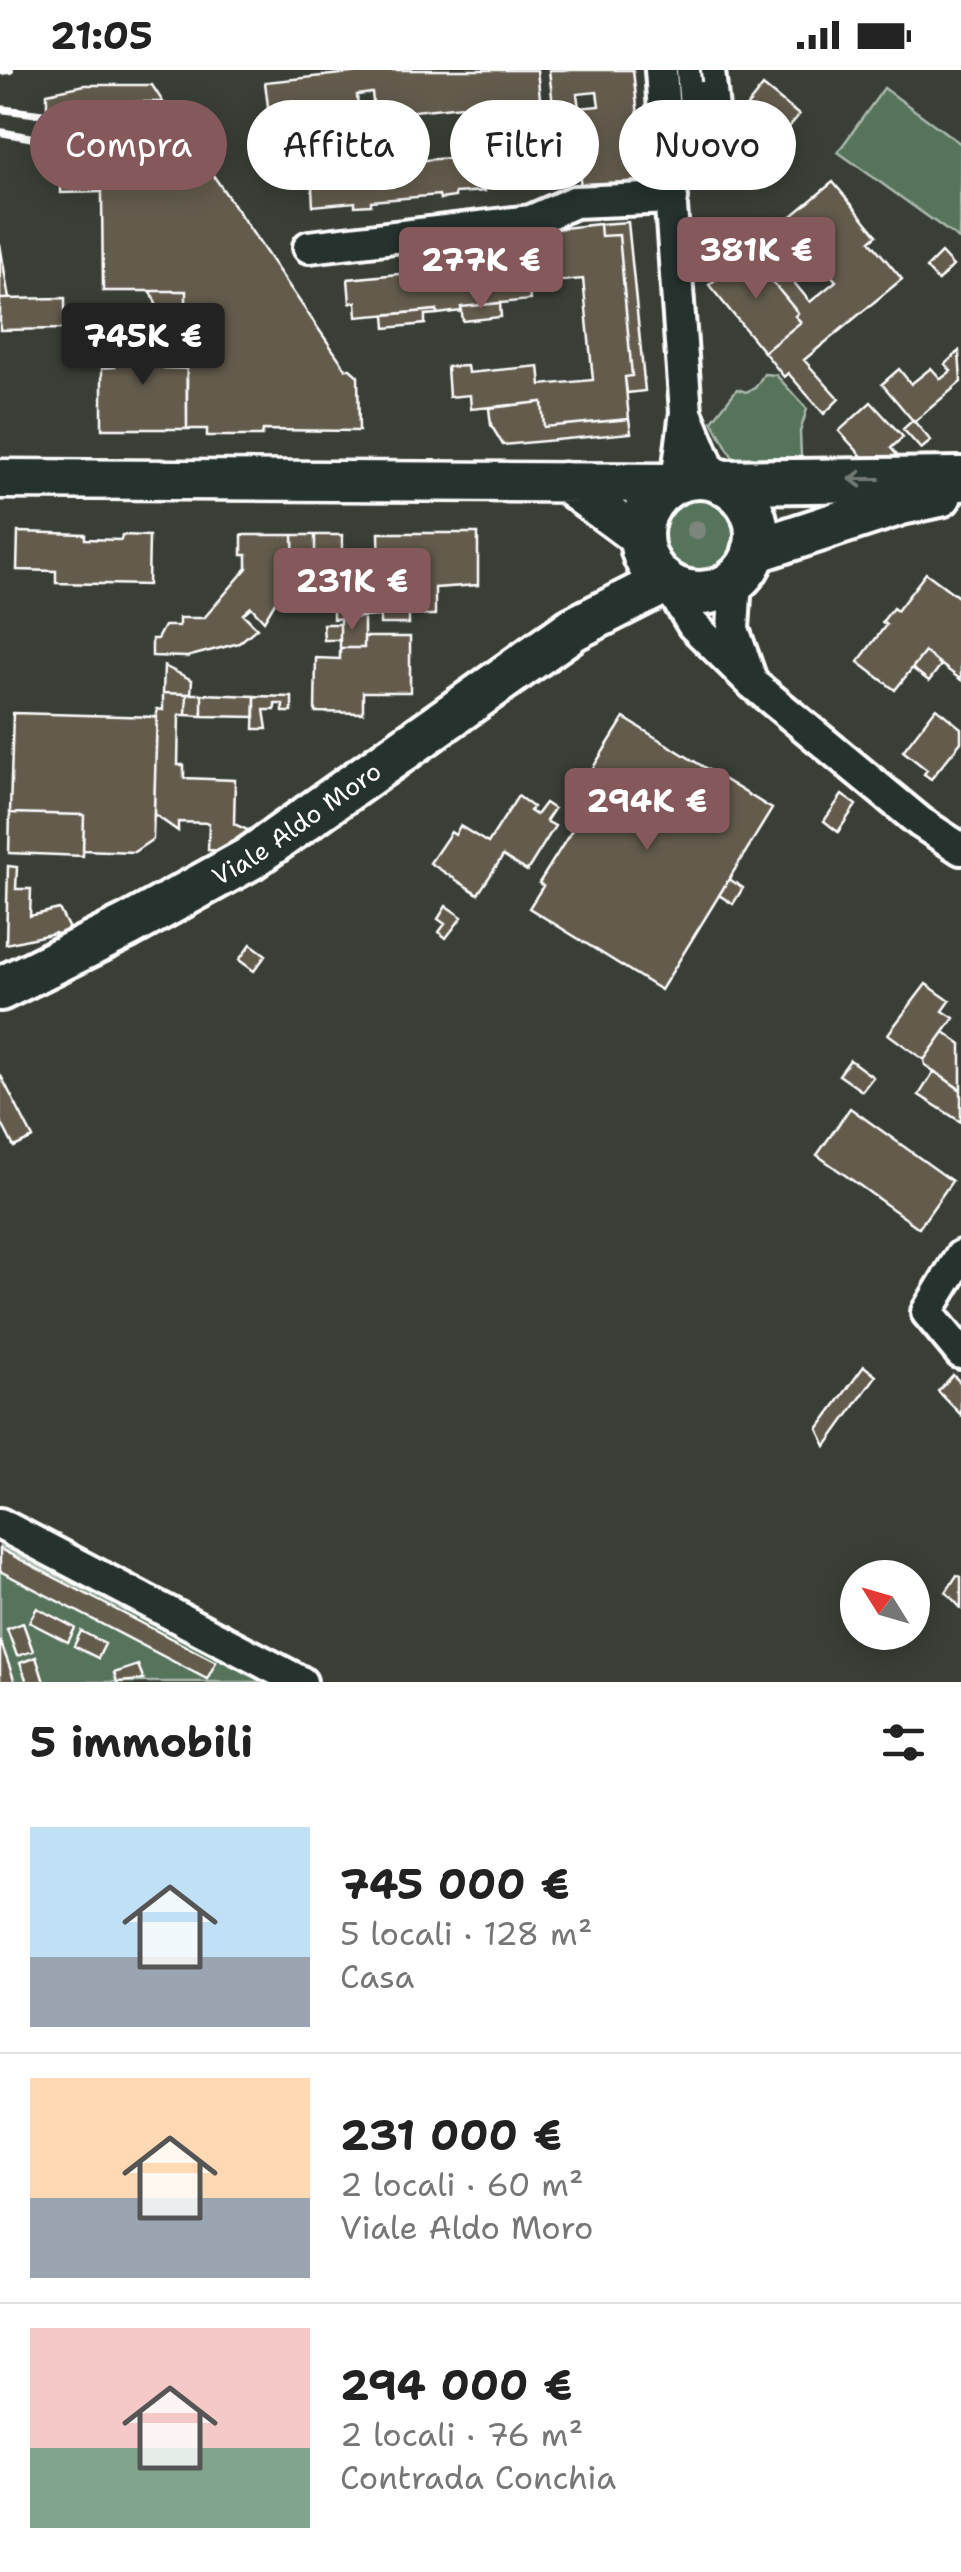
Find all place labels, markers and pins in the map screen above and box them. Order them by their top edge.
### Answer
pin: 381K € [675,217,837,302]
pin: 277K € [400,227,562,312]
pin: 745K € [62,303,224,388]
pin: 231K € [271,548,433,633]
pin: 294K € [566,768,728,853]

